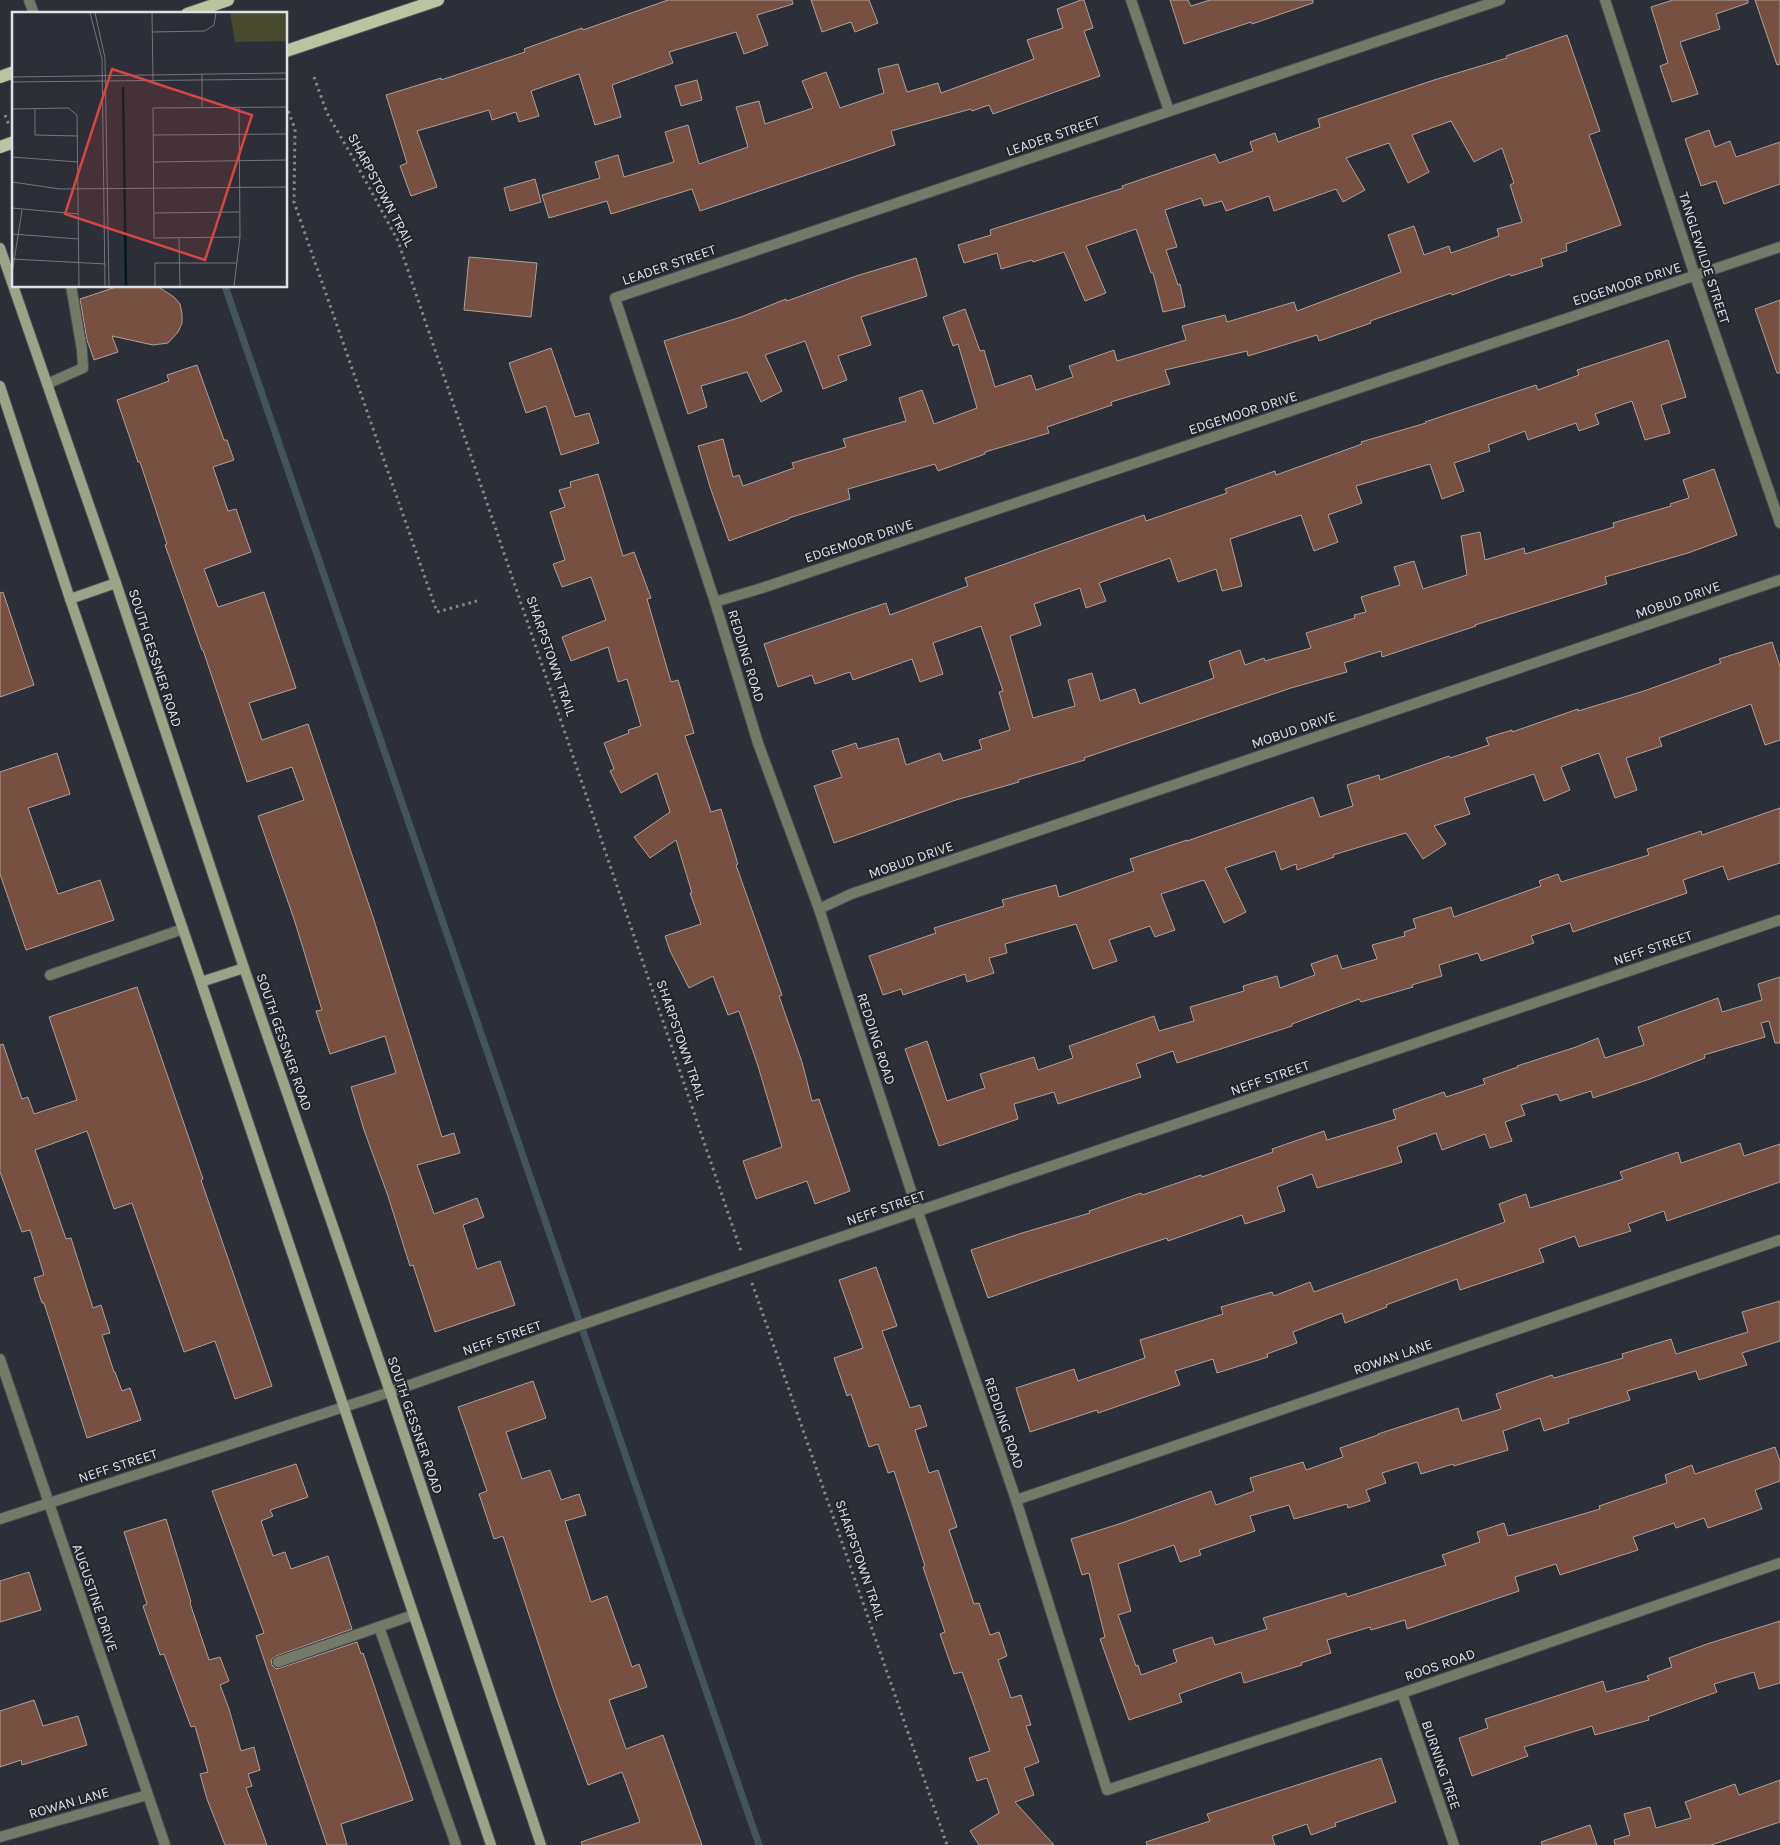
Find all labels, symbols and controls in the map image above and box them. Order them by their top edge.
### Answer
inset map [12,12,288,288]
street label: LEADER STREET [1004,112,1102,160]
street label: SHARPSTOWN TRAIL [344,130,418,250]
street label: TANGLEWILDE STREET [1675,190,1733,326]
street label: LEADER STREET [620,241,718,289]
street label: EDGEMOOR DRIVE [1570,258,1684,310]
street label: EDGEMOOR DRIVE [1186,387,1300,439]
street label: EDGEMOOR DRIVE [802,515,916,567]
street label: MOBUD DRIVE [1633,578,1723,622]
street label: SOUTH GESSNER ROAD [125,587,185,729]
street label: SHARPSTOWN TRAIL [522,594,580,719]
street label: REDDING ROAD [724,608,768,704]
street label: MOBUD DRIVE [1249,708,1339,752]
street label: MOBUD DRIVE [866,838,956,882]
street label: NEFF STREET [1611,927,1695,969]
street label: SOUTH GESSNER ROAD [252,971,316,1113]
street label: SHARPSTOWN TRAIL [652,978,710,1103]
street label: REDDING ROAD [853,991,899,1087]
street label: NEFF STREET [1228,1057,1312,1099]
street label: NEFF STREET [844,1187,928,1229]
street label: NEFF STREET [460,1317,544,1359]
street label: ROWAN LANE [1351,1336,1435,1378]
street label: SOUTH GESSNER ROAD [383,1354,447,1496]
street label: REDDING ROAD [980,1375,1028,1471]
street label: NEFF STREET [76,1445,160,1487]
street label: SHARPSTOWN TRAIL [831,1498,889,1623]
street label: AUGUSTINE DRIVE [69,1542,121,1654]
street label: ROOS ROAD [1403,1645,1477,1685]
street label: BURNING TREE [1418,1718,1464,1812]
street label: ROWAN LANE [27,1783,111,1823]

